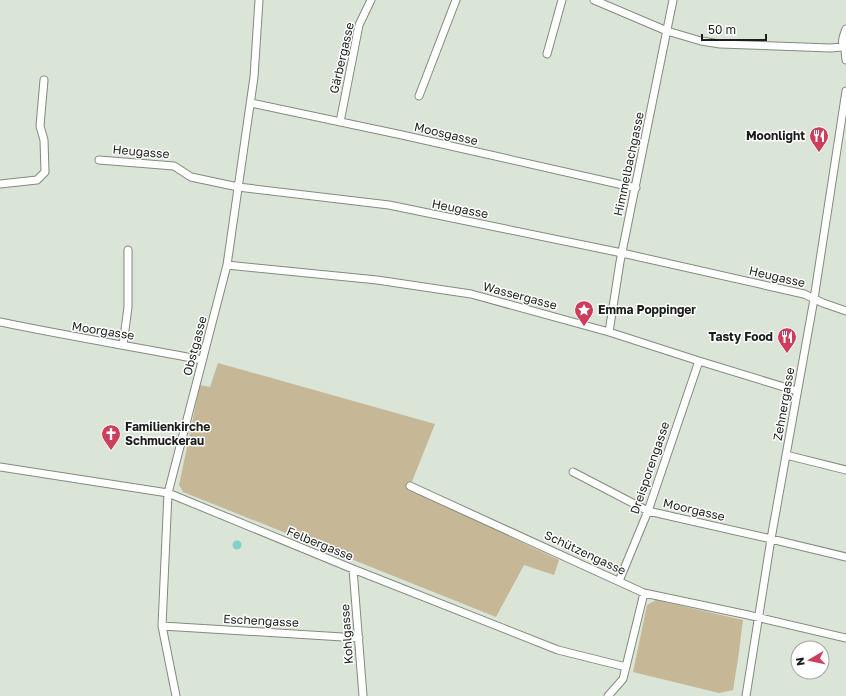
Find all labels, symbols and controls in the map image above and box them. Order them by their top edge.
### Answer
scale bar [702,16,766,42]
street label: Gärbergasse [326,21,357,95]
text: 50 m [708,22,736,37]
street label: Himmelbachgasse [610,110,647,217]
street label: Moosgasse [413,119,479,148]
restaurant icon: Moonlight [808,125,830,153]
place label: Moonlight [746,128,805,143]
street label: Heugasse [112,142,170,161]
street label: Heugasse [431,196,490,221]
street label: Heugasse [748,263,807,290]
street label: Wassergasse [482,278,559,313]
place icon: Emma Poppinger [573,299,595,327]
place label: Emma Poppinger [598,302,696,317]
street label: Obstgasse [179,314,210,377]
street label: Moorgasse [71,318,135,343]
restaurant icon: Tasty Food [776,326,798,354]
place label: Tasty Food [709,329,773,344]
street label: Zehnergasse [770,366,797,442]
place label: Familienkirche Schmuckerau [125,419,210,448]
street label: Dreisporengasse [627,420,672,516]
church icon: Familienkirche Schmuckerau [100,423,122,451]
street label: Moorgasse [662,495,727,524]
street label: Felbergasse [285,523,356,564]
street label: Schützengasse [542,527,628,578]
street label: Kohlgasse [337,603,356,665]
street label: Eschengasse [223,611,299,630]
north arrow [790,640,830,680]
text: N [793,656,807,667]

